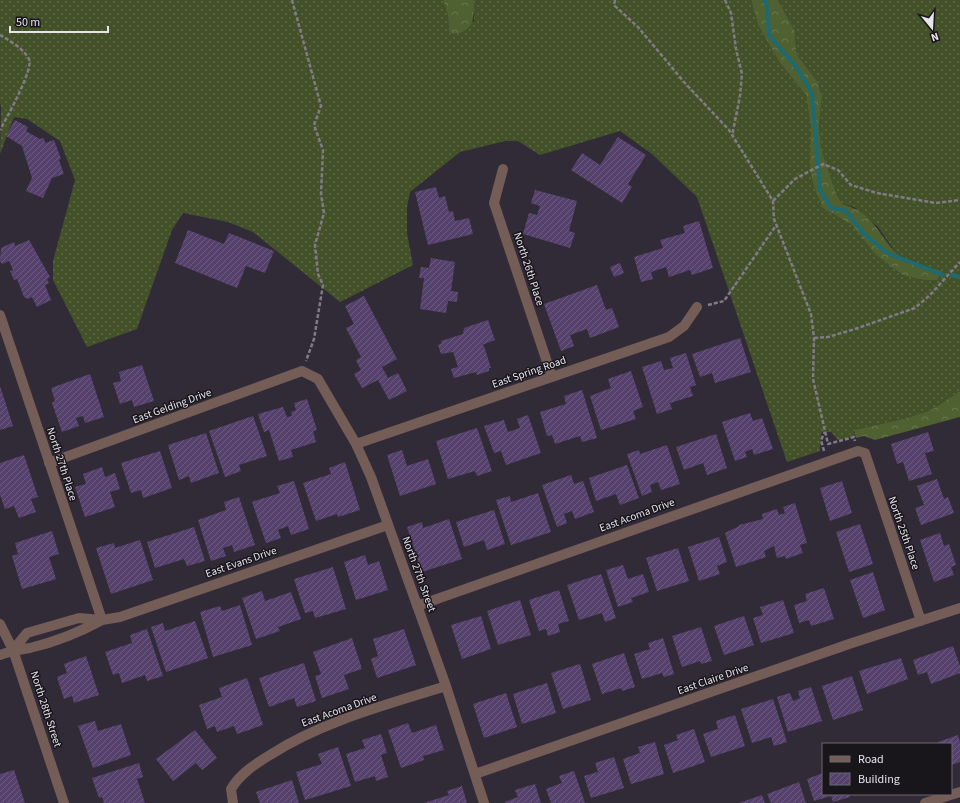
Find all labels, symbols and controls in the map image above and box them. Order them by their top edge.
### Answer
scale bar [10,8,108,34]
north arrow [912,8,952,48]
text: 50 m [16,14,40,31]
text: N [929,29,941,45]
street label: North 26th Place [510,230,548,308]
street label: East Spring Road [490,352,568,392]
street label: East Gelding Drive [130,385,214,427]
street label: North 27th Place [43,425,81,503]
street label: East Acoma Drive [597,494,677,536]
street label: North 25th Place [884,494,924,572]
street label: North 27th Street [398,534,440,614]
street label: East Evans Drive [203,543,279,581]
street label: East Claire Drive [675,660,751,698]
street label: North 28th Street [27,669,65,749]
street label: East Acoma Drive [299,689,379,731]
legend [822,743,952,795]
text: Road [858,751,884,768]
text: Building [858,771,900,788]

